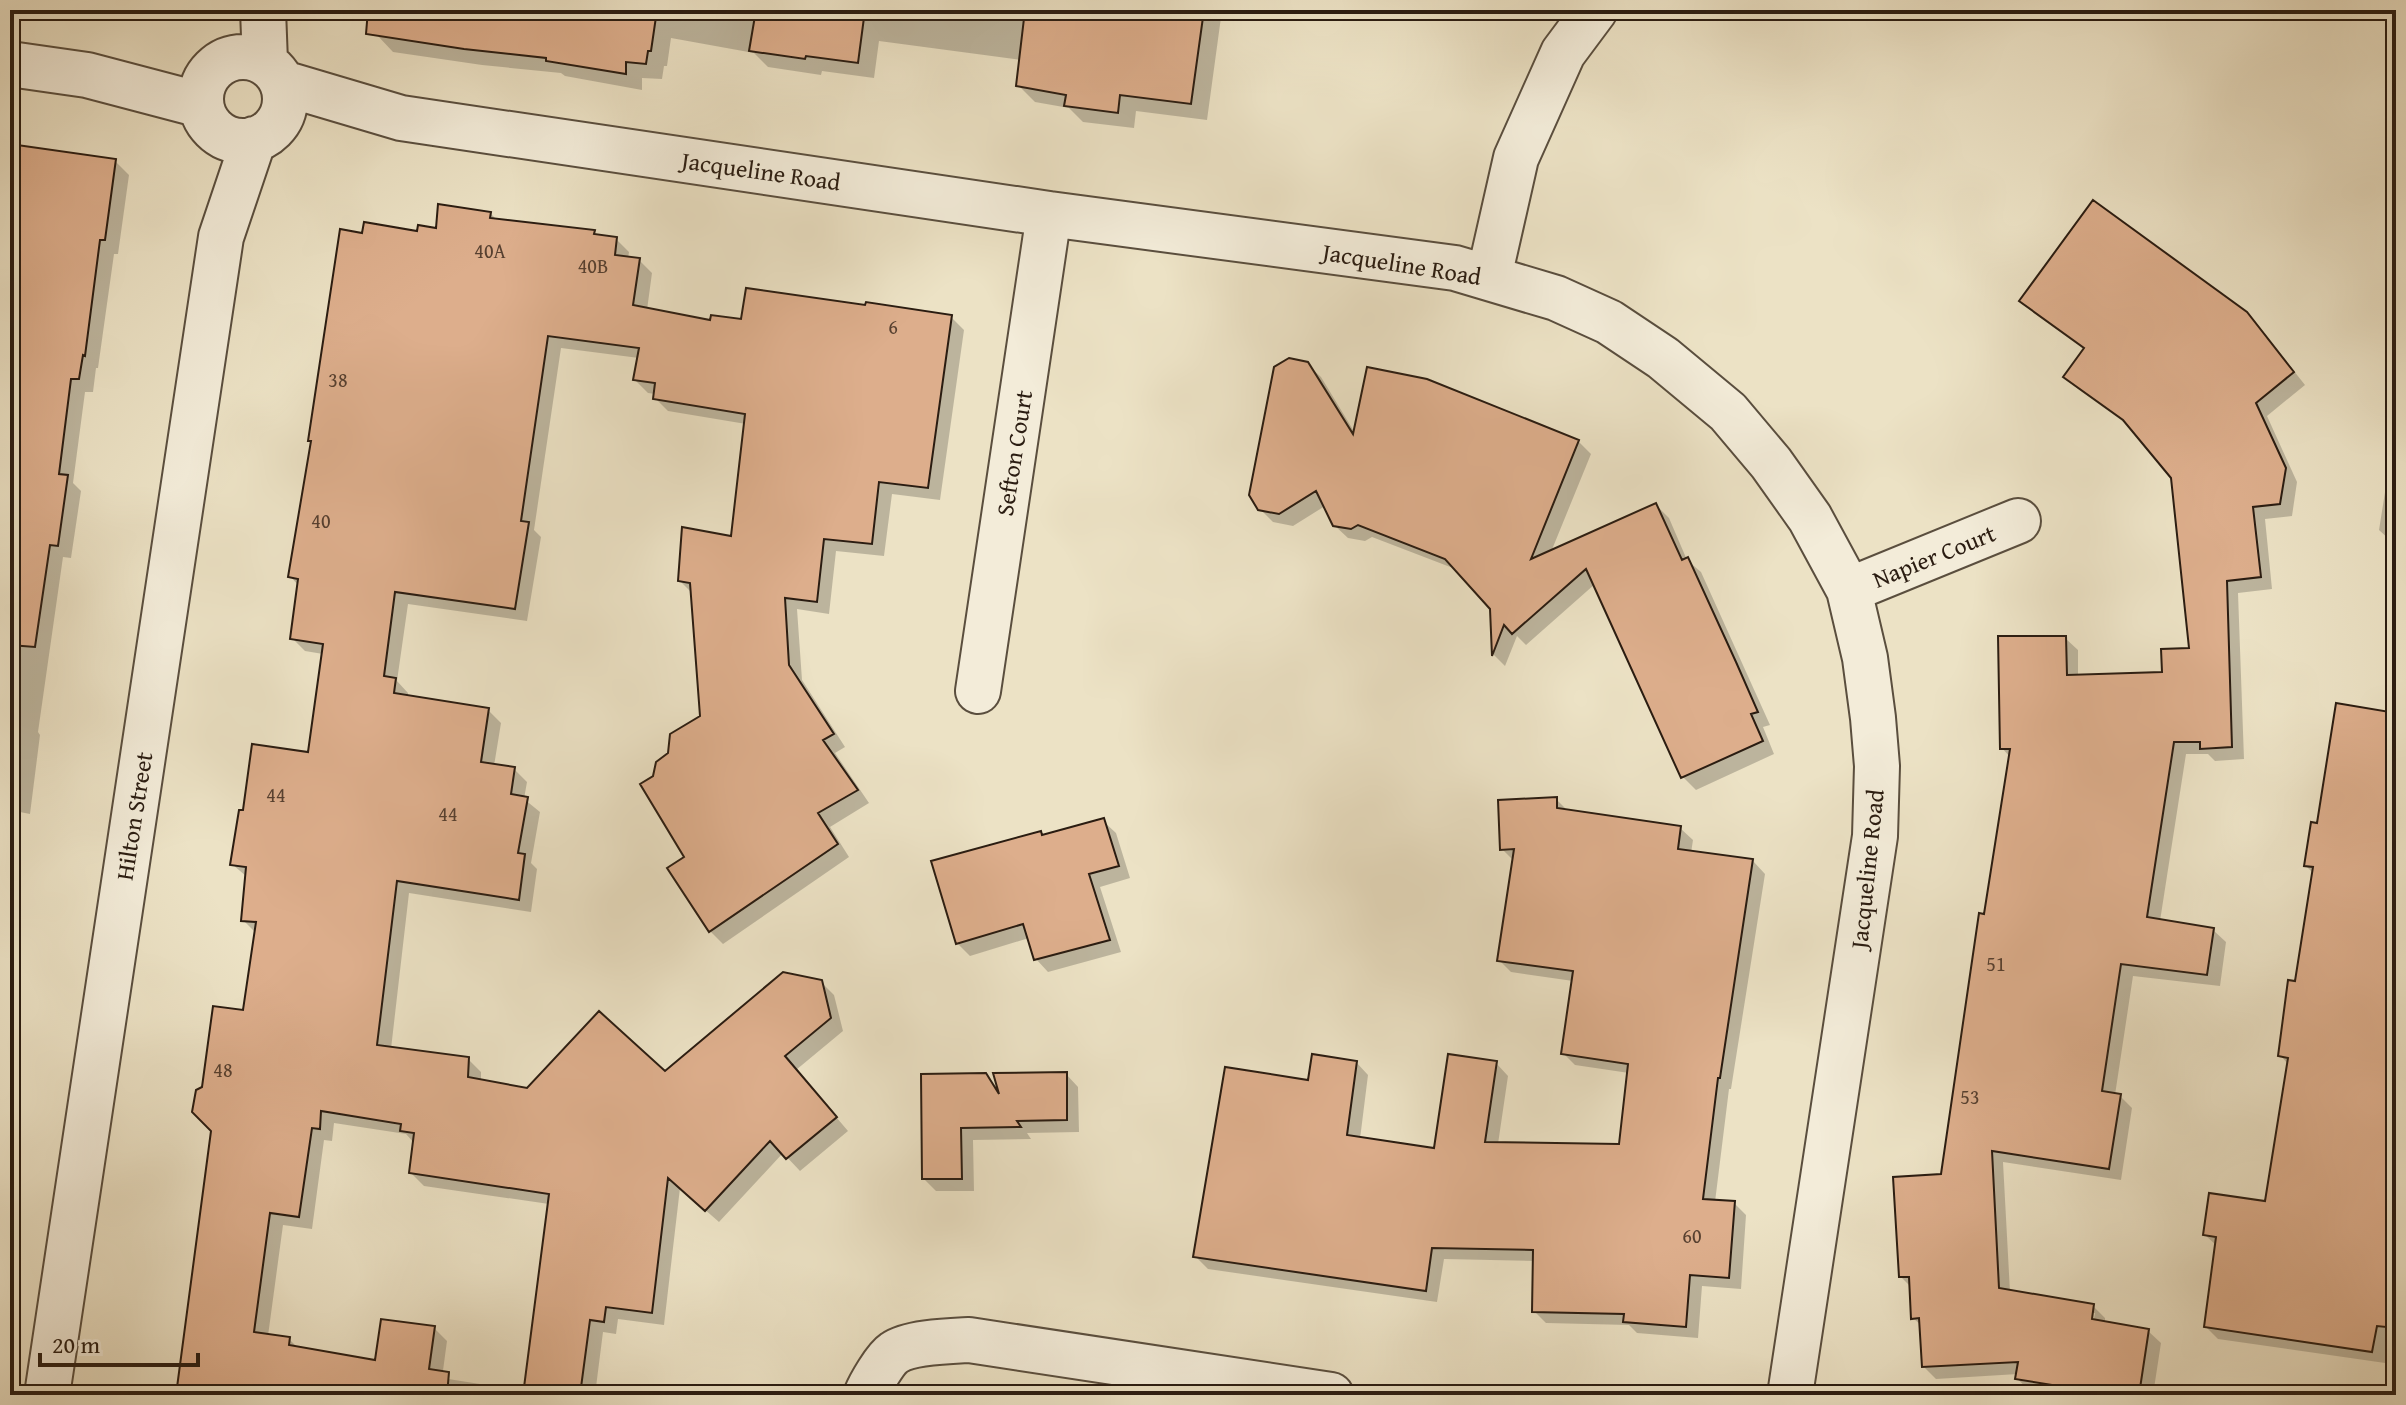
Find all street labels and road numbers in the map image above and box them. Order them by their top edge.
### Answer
street label: Jacqueline Road [676,142,843,199]
street label: Jacqueline Road [1317,234,1484,294]
street label: Sefton Court [987,387,1041,518]
street label: Napier Court [1867,515,2001,597]
street label: Hilton Street [107,749,162,883]
street label: Jacqueline Road [1841,787,1893,953]

